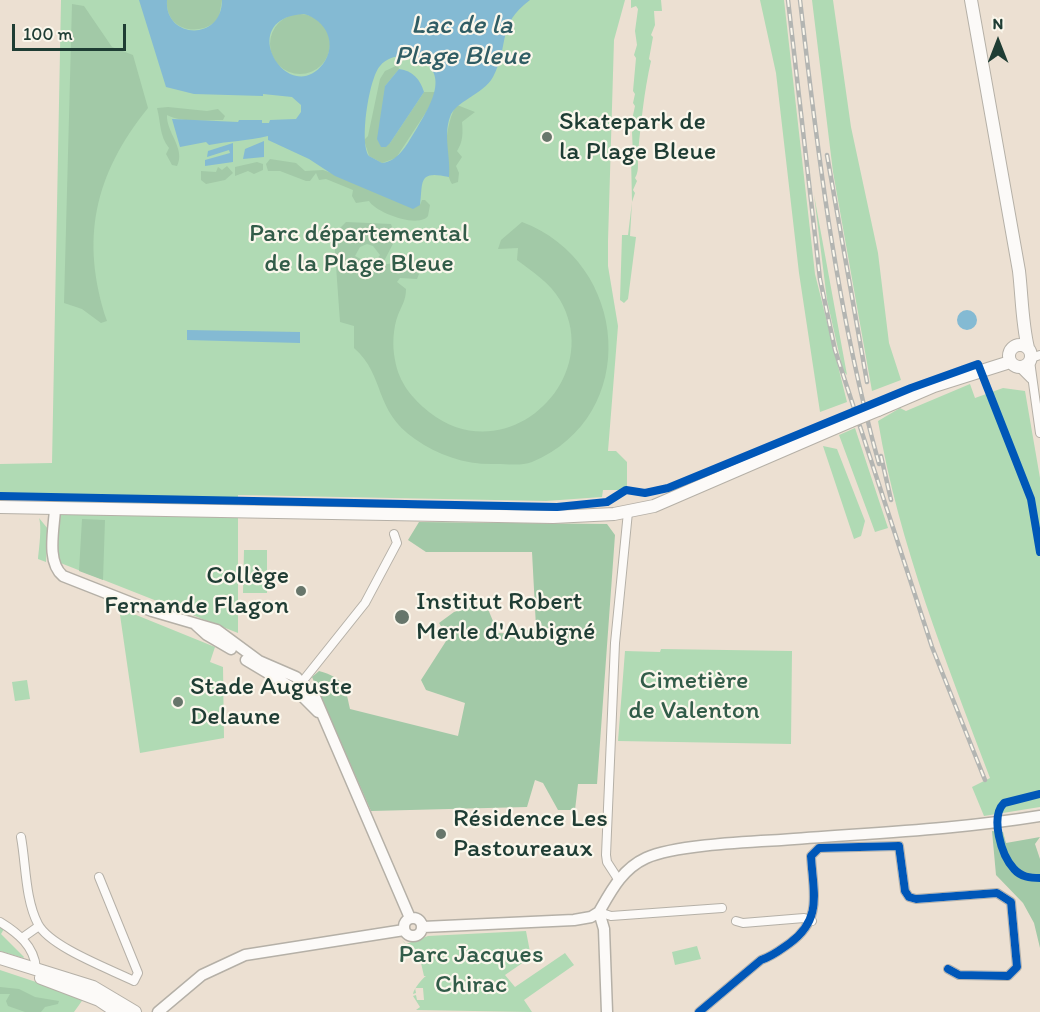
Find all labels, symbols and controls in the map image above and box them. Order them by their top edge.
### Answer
water label: Lac de la Plage Bleue [394,10,530,73]
scale bar [15,12,129,50]
north arrow [968,12,1028,72]
text: N [993,14,1003,33]
text: 100 m [23,23,73,45]
place label: Skatepark de la Plage Bleue [559,106,716,168]
marker: Skatepark de la Plage Bleue [540,130,554,144]
park label: Parc départemental de la Plage Bleue [249,218,469,280]
place label: Collège Fernande Flagon [104,560,289,622]
marker: Collège Fernande Flagon [294,584,308,598]
place label: Institut Robert Merle d'Aubigné [416,586,595,648]
marker: Institut Robert Merle d'Aubigné [393,608,411,626]
park label: Cimetière de Valenton [628,665,760,726]
place label: Stade Auguste Delaune [190,671,352,732]
marker: Stade Auguste Delaune [171,695,185,709]
place label: Résidence Les Pastoureaux [453,803,608,864]
marker: Résidence Les Pastoureaux [434,827,448,841]
park label: Parc Jacques Chirac [398,939,544,1000]

